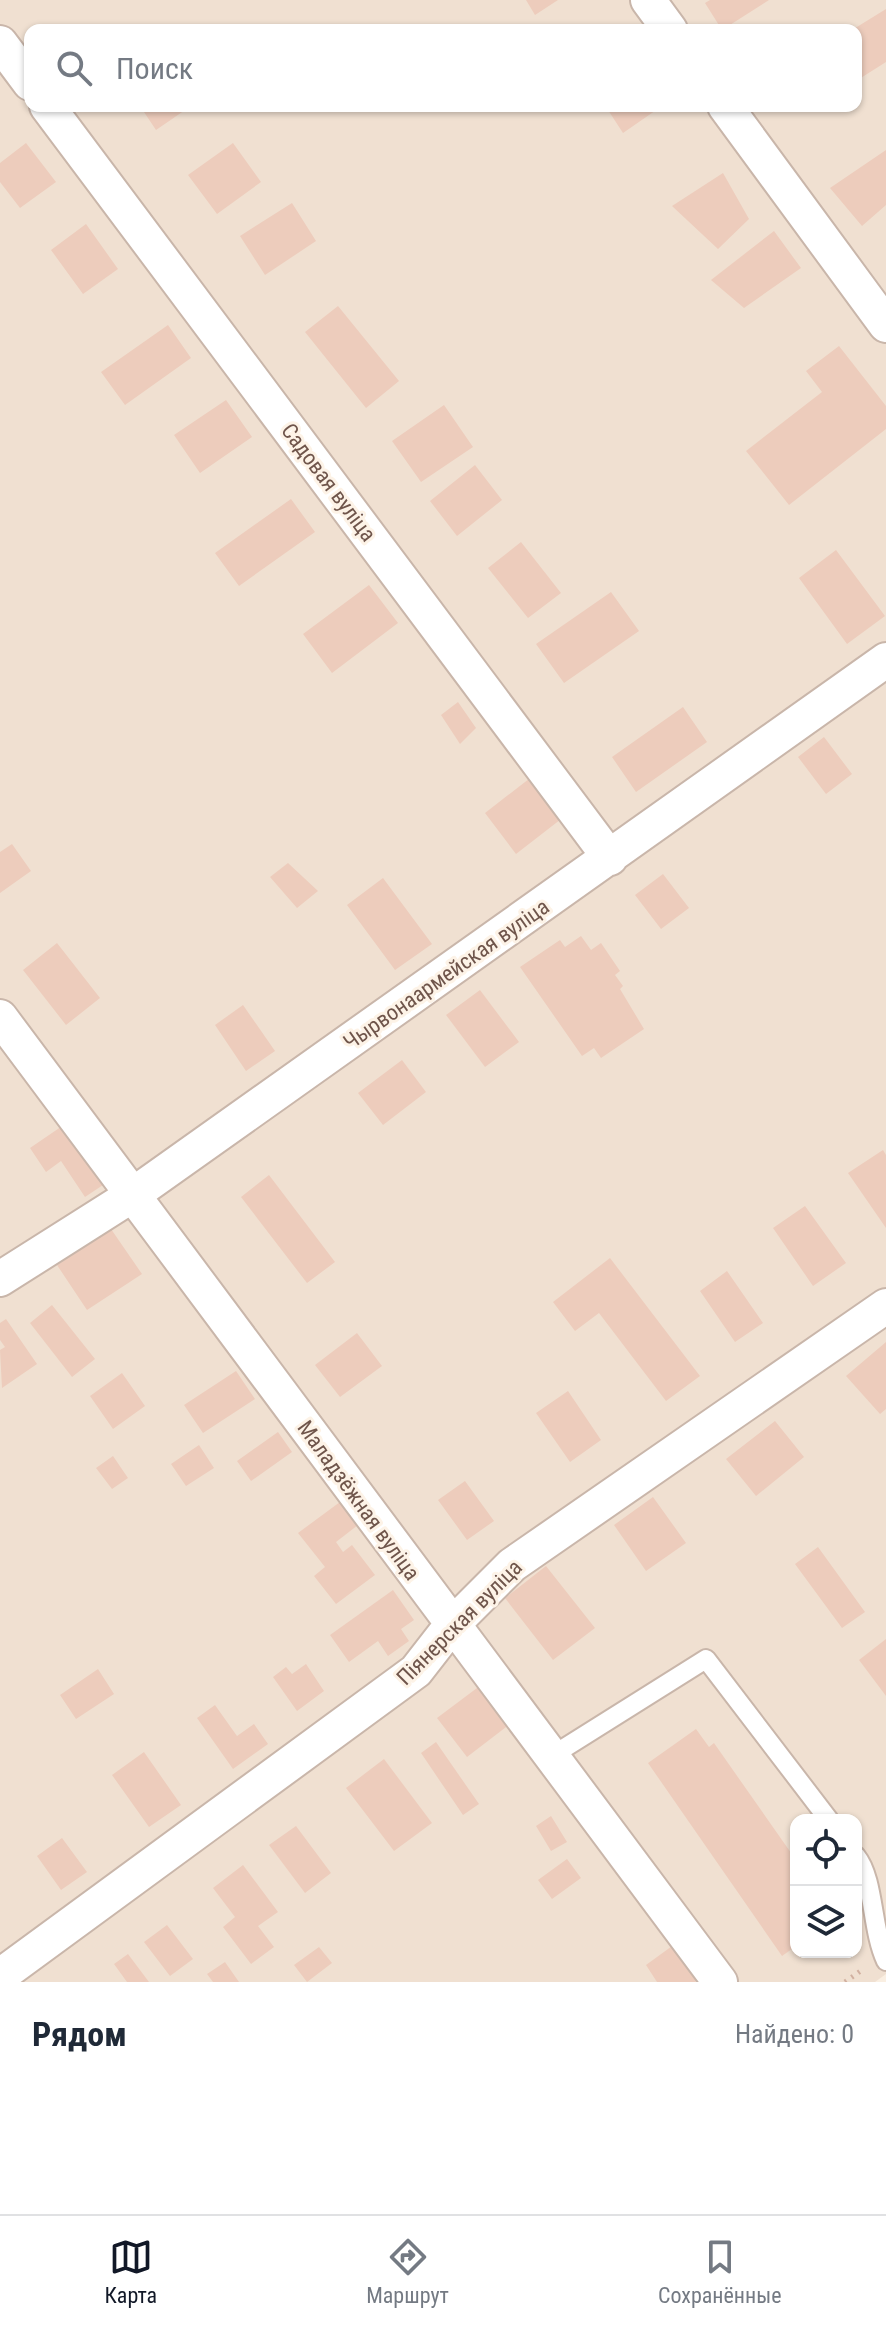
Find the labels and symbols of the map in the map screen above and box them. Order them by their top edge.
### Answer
street label: Садовая вуліца [276,418,381,546]
street label: Чырвонаармейская вуліца [339,894,554,1055]
street label: Маладзёжная вуліца [292,1416,425,1585]
street label: Піянерская вуліца [392,1555,527,1690]

